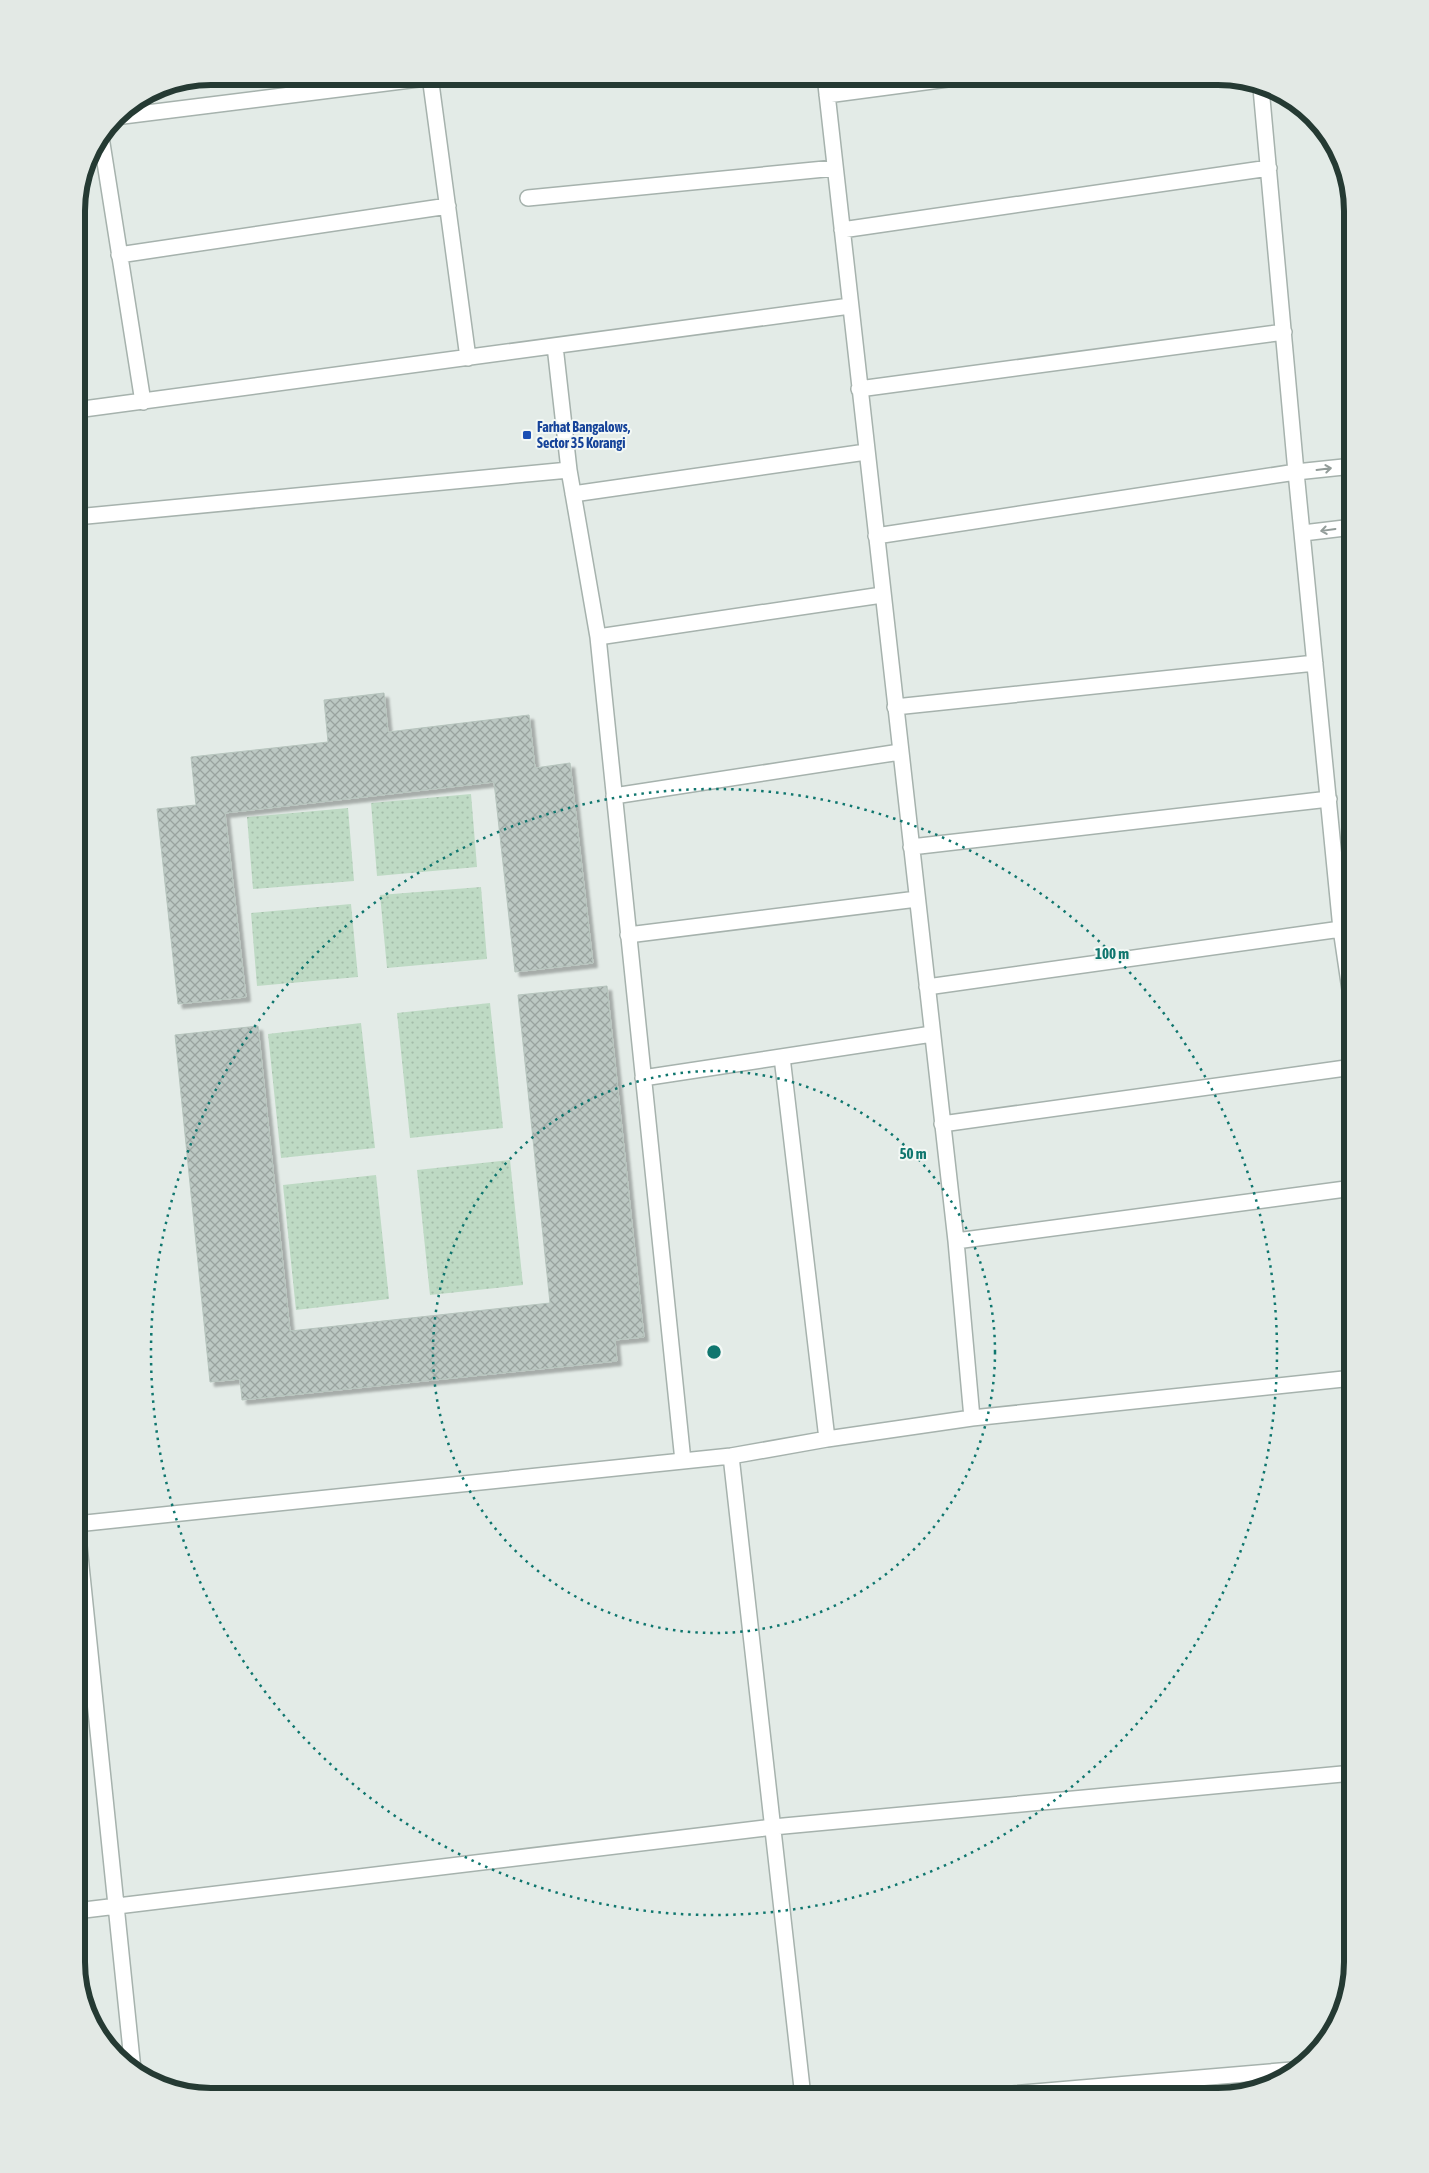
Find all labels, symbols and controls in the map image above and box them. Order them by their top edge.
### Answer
place label: Farhat Bangalows, Sector 35 Korangi [537,419,631,451]
marker: Farhat Bangalows, Sector 35 Korangi [521,429,533,441]
one-way arrow [1316,464,1332,474]
one-way arrow [1320,525,1336,535]
text: 100 m [1095,945,1129,962]
text: 50 m [900,1145,927,1162]
centre of rings [705,1343,723,1361]

